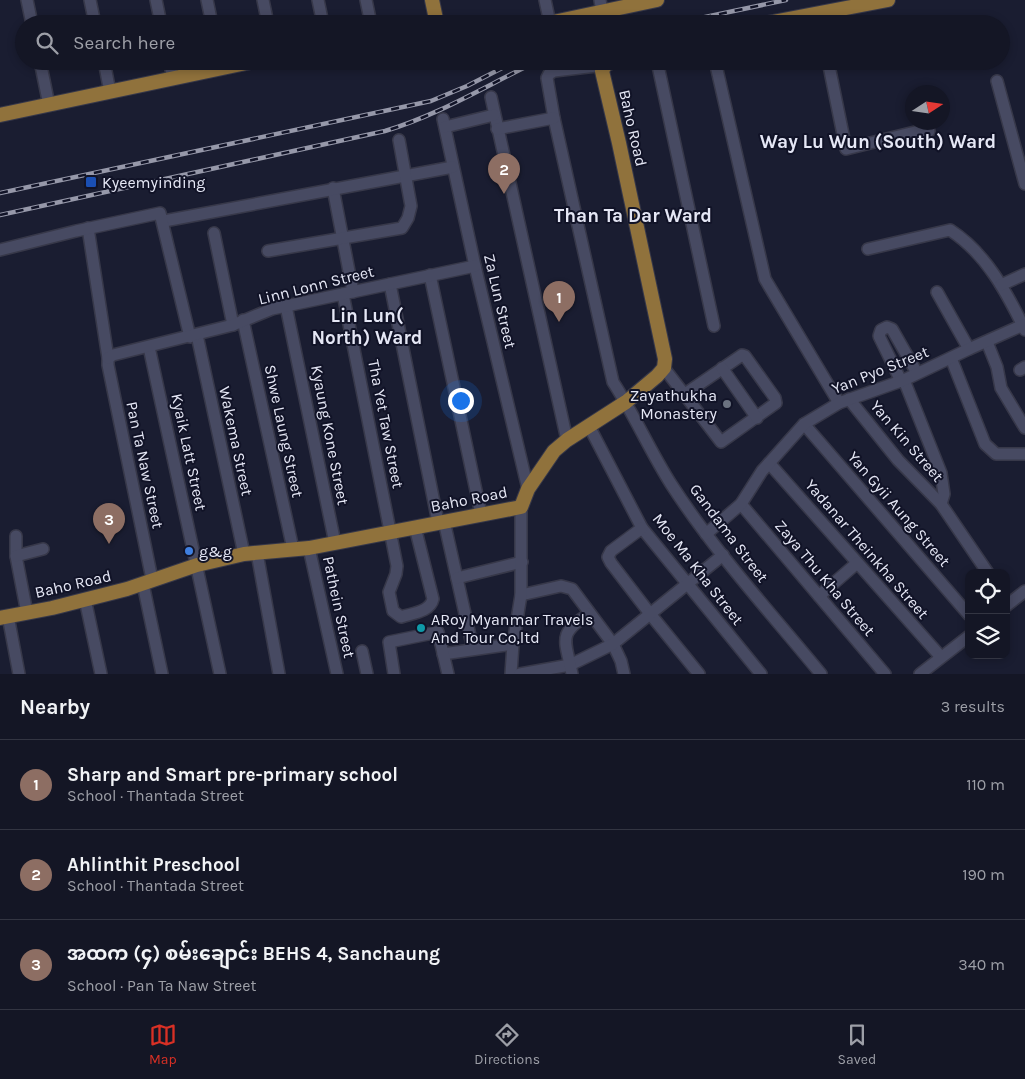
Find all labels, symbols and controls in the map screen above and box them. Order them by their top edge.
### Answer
search box [15,15,1010,70]
icon: search [33,29,61,57]
text: Search here [73,32,175,54]
north arrow [905,85,950,130]
street label: Baho Road [615,88,651,168]
district label: Way Lu Wun (South) Ward [760,131,996,153]
pin: 2 [488,153,520,194]
place label: Kyeemyinding [102,173,205,192]
marker: Kyeemyinding [84,175,98,189]
district label: Than Ta Dar Ward [554,205,712,227]
street label: Za Lun Street [480,252,520,350]
street label: Linn Lonn Street [256,261,376,309]
pin: 1 [543,281,575,322]
district label: Lin Lun( North) Ward [311,305,423,349]
street label: Yan Pyo Street [829,342,931,398]
street label: Tha Yet Taw Street [364,358,408,490]
street label: Shwe Laung Street [261,363,307,499]
street label: Kyaung Kone Street [307,363,353,507]
street label: Wakema Street [215,385,257,497]
place label: Zayathukha Monastery [630,386,718,423]
your location [448,388,474,414]
street label: Kyaik Latt Street [167,392,211,512]
street label: Yan Kin Street [866,396,948,486]
marker: Zayathukha Monastery [721,398,733,410]
street label: Pan Ta Naw Street [122,400,168,530]
street label: Yan Gyii Aung Street [844,448,954,570]
street label: Yadanar Theinkha Street [801,475,933,623]
street label: Gandama Street [686,480,772,586]
street label: Baho Road [429,482,509,516]
pin: 3 [93,503,125,544]
street label: Moe Ma Kha Street [649,509,747,629]
street label: Zaya Thu Kha Street [771,516,879,640]
place label: g&g [199,542,232,561]
marker: g&g [183,545,195,557]
street label: Pathein Street [319,554,359,660]
street label: Baho Road [33,566,113,602]
map controls [965,569,1010,659]
button: locate [965,569,1010,614]
place label: ARoy Myanmar Travels And Tour Co,ltd [431,610,593,647]
button: layers [965,614,1010,659]
marker: ARoy Myanmar Travels And Tour Co,ltd [415,622,427,634]
text: Nearby [20,695,90,719]
text: 3 results [941,697,1005,716]
text: Sharp and Smart pre-primary school [67,764,398,786]
text: 1 [33,775,39,794]
text: 110 m [966,775,1005,794]
text: School · Thantada Street [67,786,244,805]
text: Ahlinthit Preschool [67,854,240,876]
text: 2 [31,865,41,884]
text: 190 m [962,865,1005,884]
text: School · Thantada Street [67,876,244,895]
text: အထက (၄) စမ်းချောင်း BEHS 4, Sanchaung [67,943,440,965]
text: 3 [31,955,41,974]
text: 340 m [958,955,1005,974]
text: School · Pan Ta Naw Street [67,976,256,995]
tab: Map [149,1021,177,1068]
tab: Directions [474,1021,540,1068]
tab: Saved [838,1021,876,1068]

